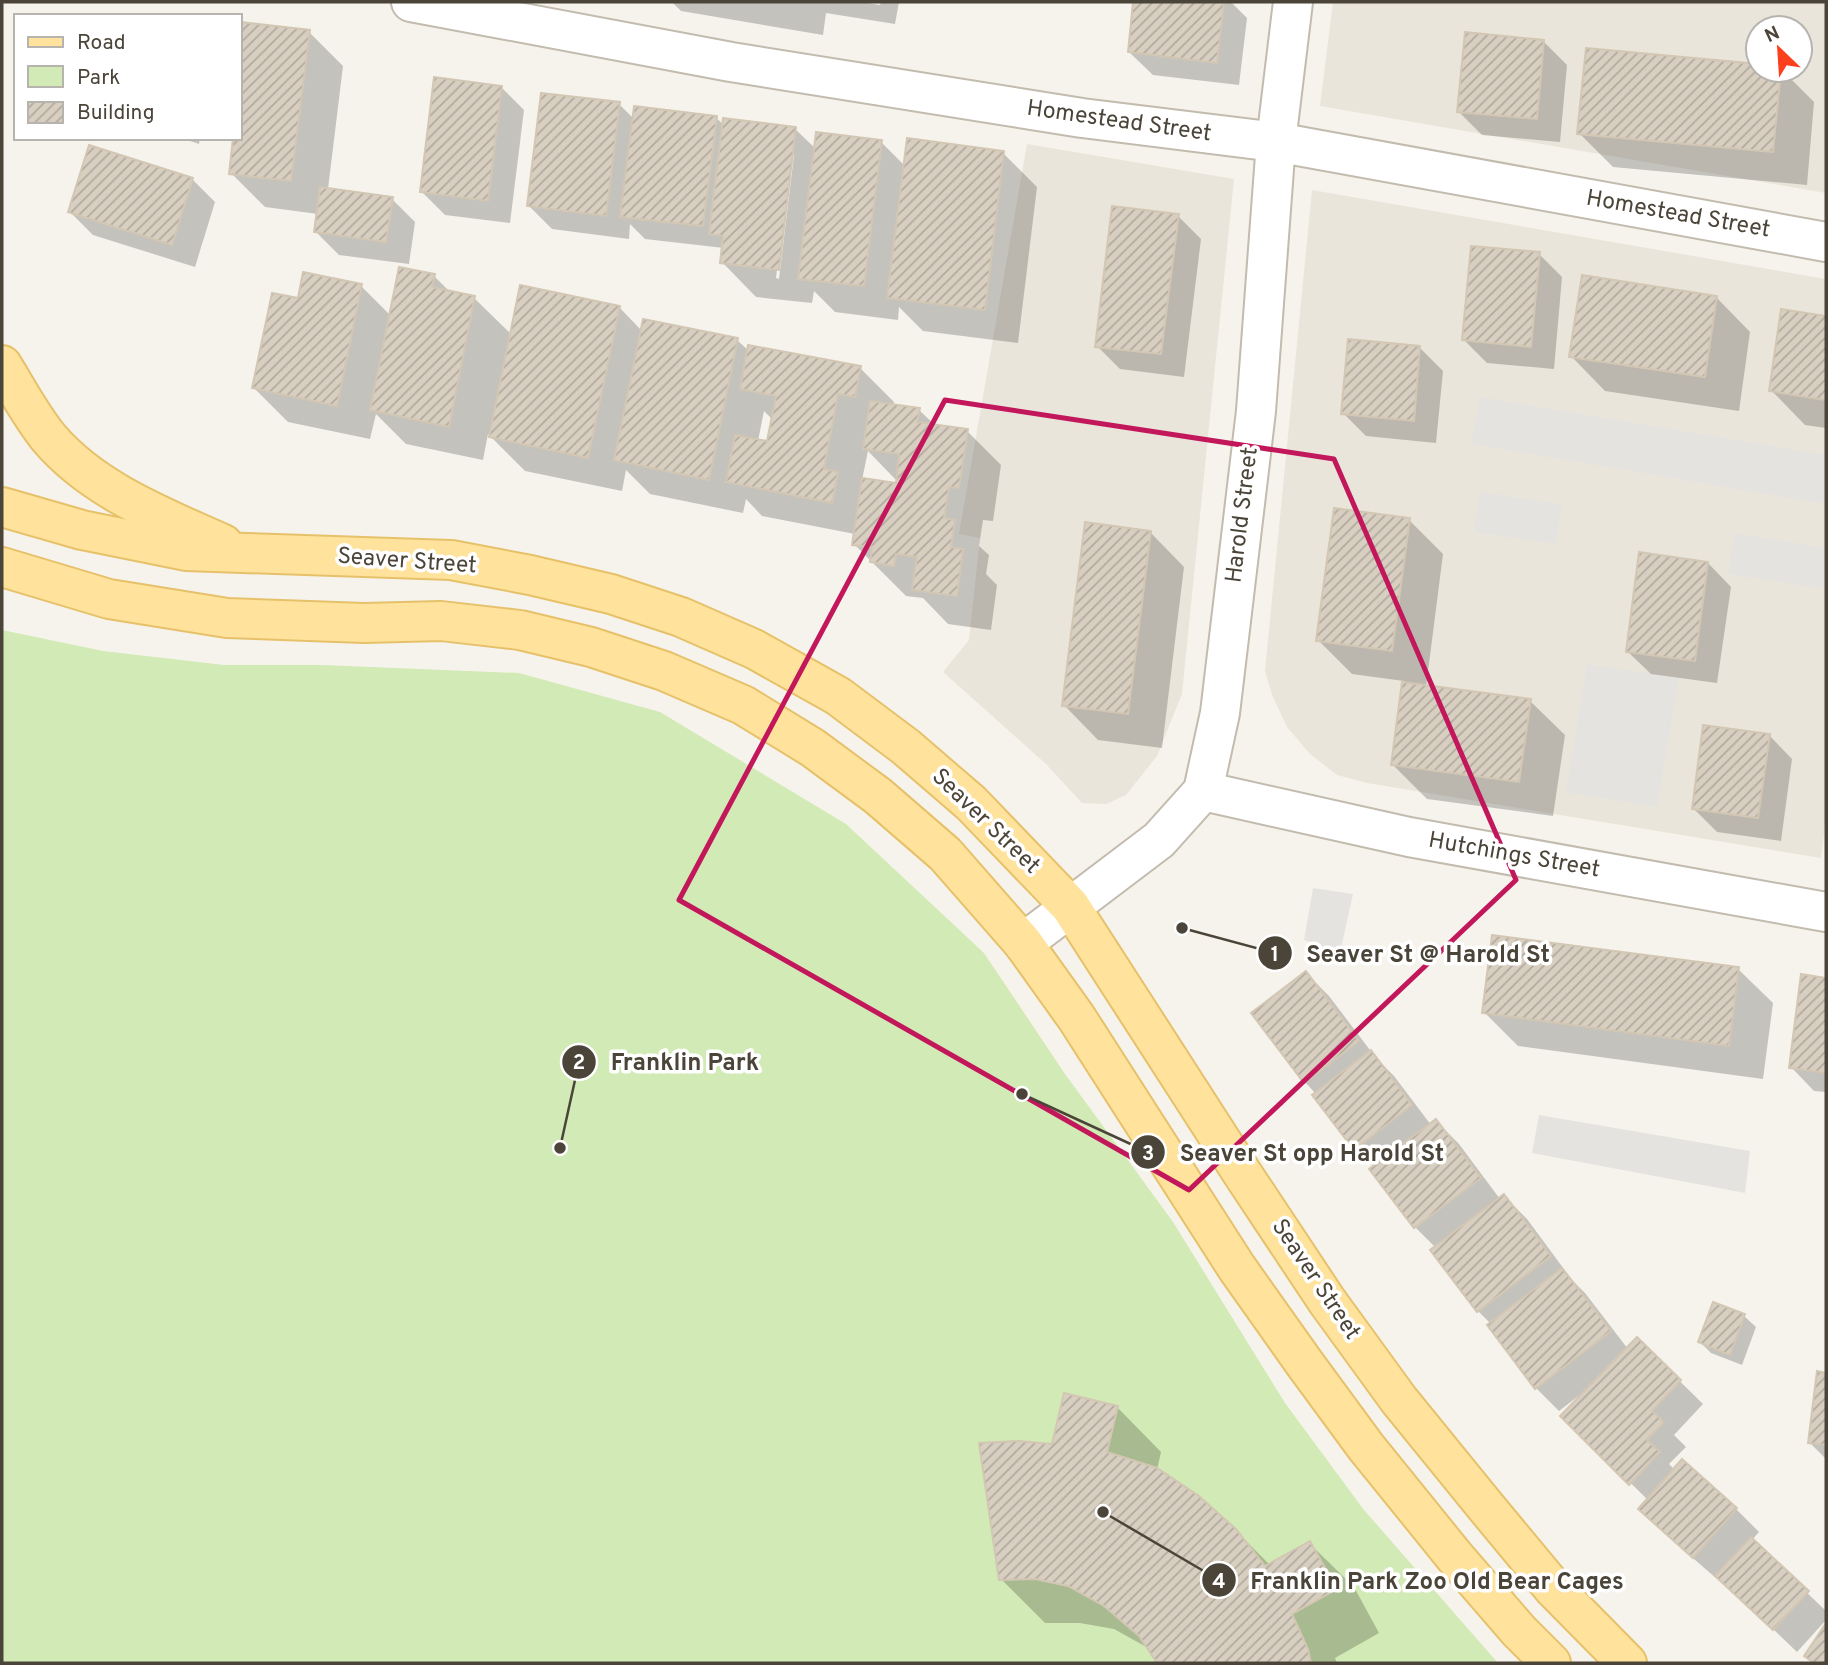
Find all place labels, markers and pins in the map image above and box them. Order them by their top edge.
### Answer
callout: Seaver St @ Harold St [1257,931,1564,976]
callout: Franklin Park [562,1039,773,1084]
callout: Seaver St opp Harold St [1131,1130,1458,1175]
callout: Franklin Park Zoo Old Bear Cages [1202,1558,1638,1603]

